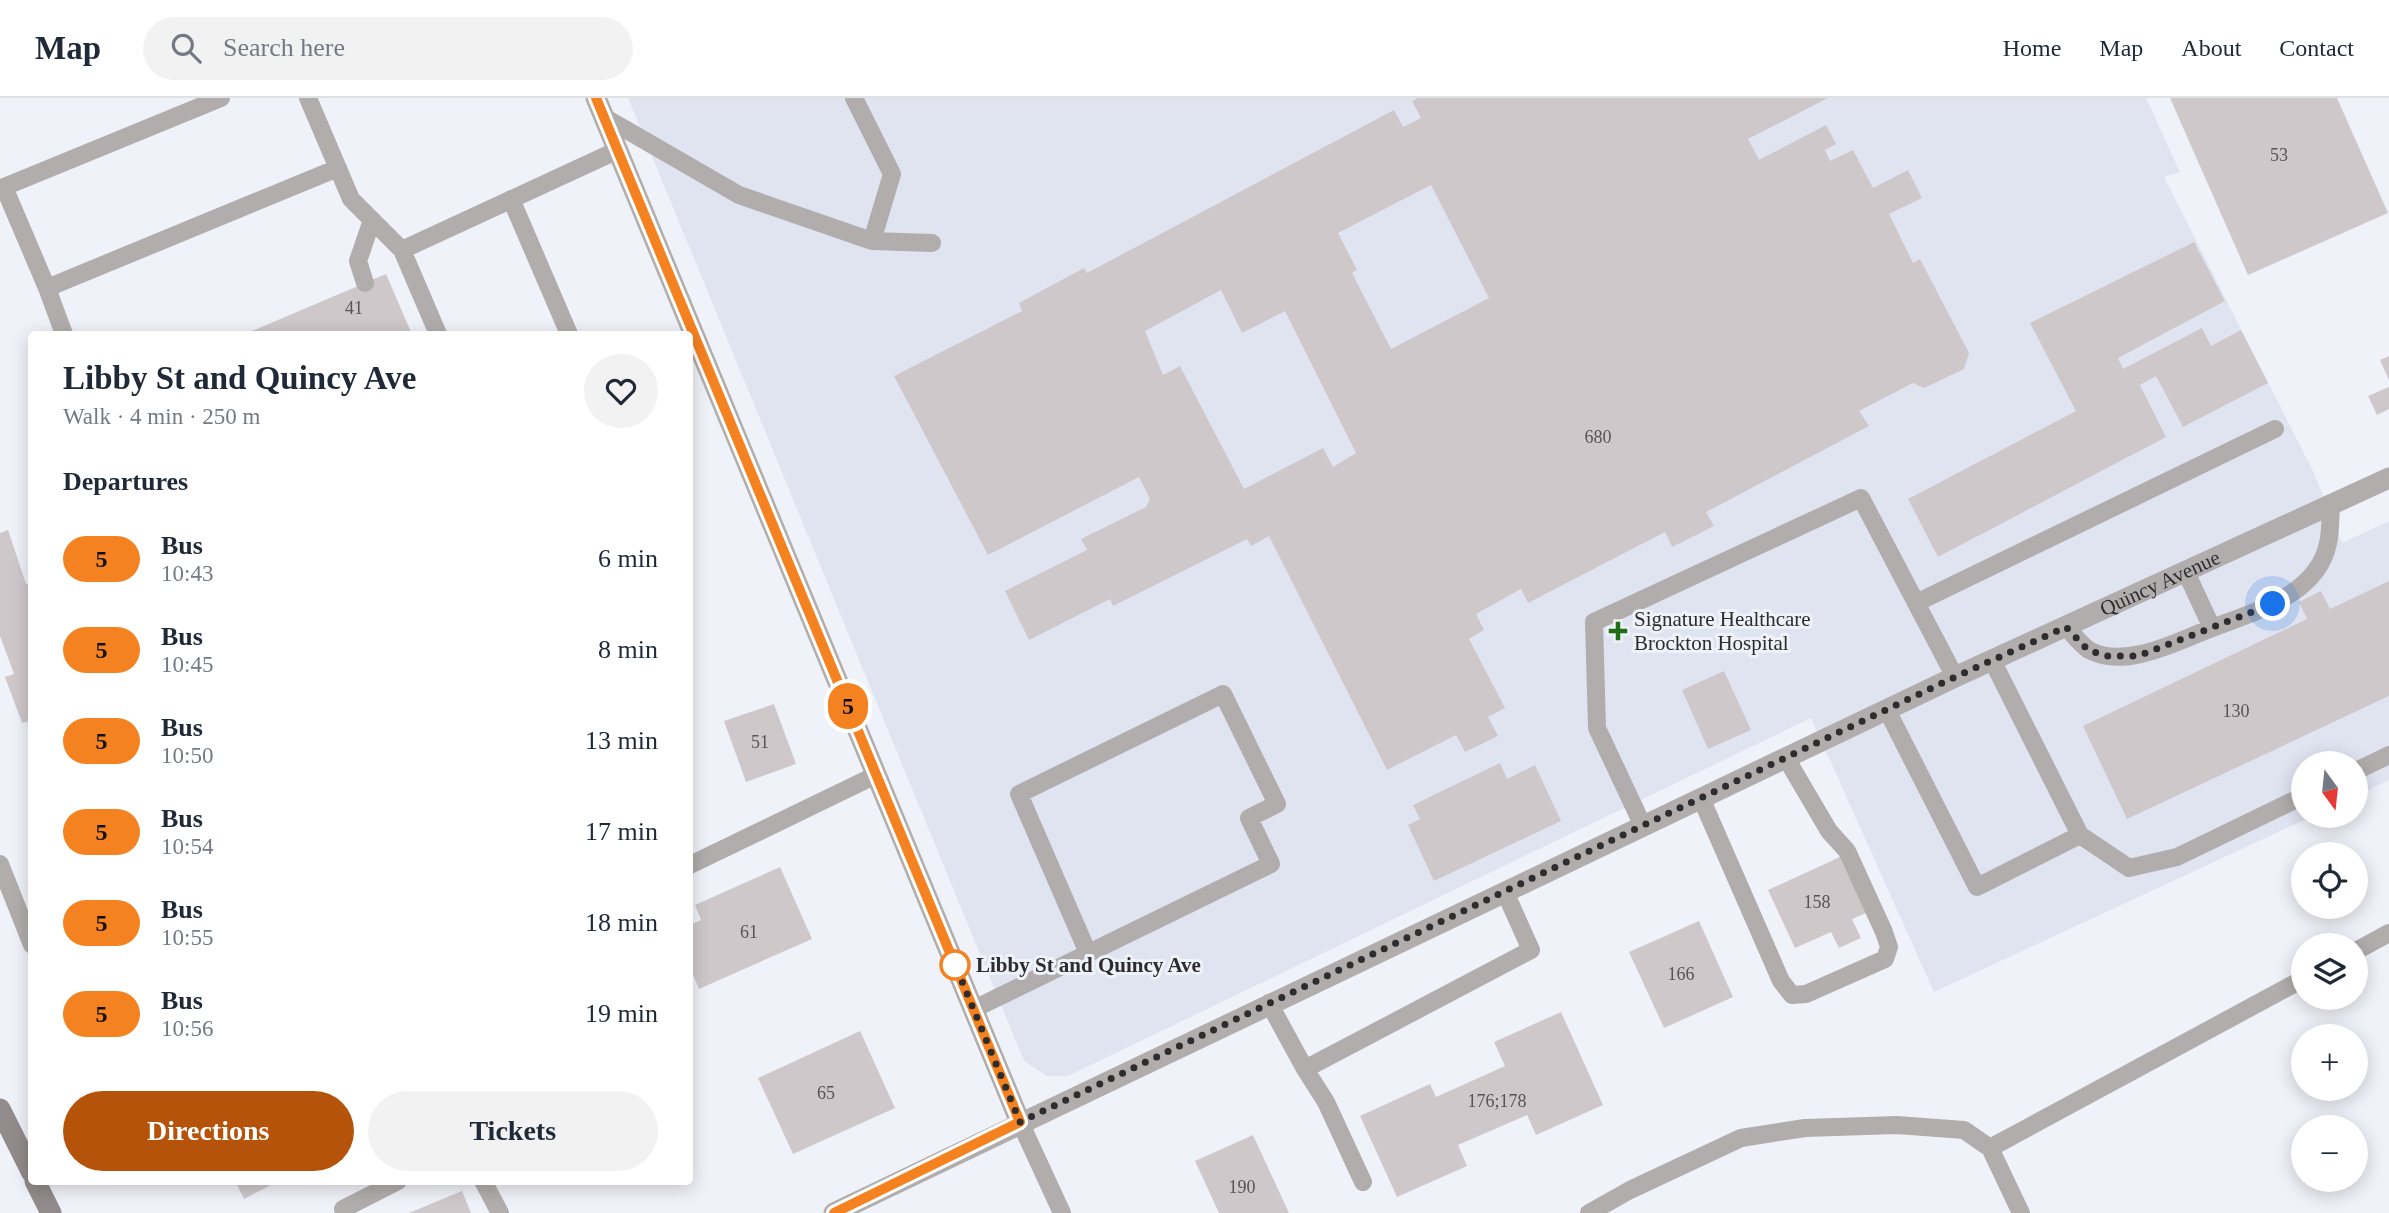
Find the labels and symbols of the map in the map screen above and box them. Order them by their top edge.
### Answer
house number: 53 [2270,145,2288,165]
house number: 41 [345,298,363,318]
house number: 680 [1585,427,1612,447]
street label: Quincy Avenue [2096,545,2224,621]
your location [2255,586,2290,621]
place label: Signature Healthcare Brockton Hospital [1634,607,1811,655]
marker: Signature Healthcare Brockton Hospital [1608,621,1628,641]
line badge: 5 [825,683,871,729]
house number: 130 [2223,701,2250,721]
house number: 51 [751,732,769,752]
north arrow [2291,751,2368,828]
house number: 158 [1804,892,1831,912]
house number: 61 [740,922,758,942]
marker: Libby St and Quincy Ave [940,950,970,980]
place label: Libby St and Quincy Ave [976,953,1201,977]
house number: 166 [1668,964,1695,984]
house number: 65 [817,1083,835,1103]
house number: 176;178 [1467,1091,1527,1111]
house number: 190 [1229,1177,1256,1197]

